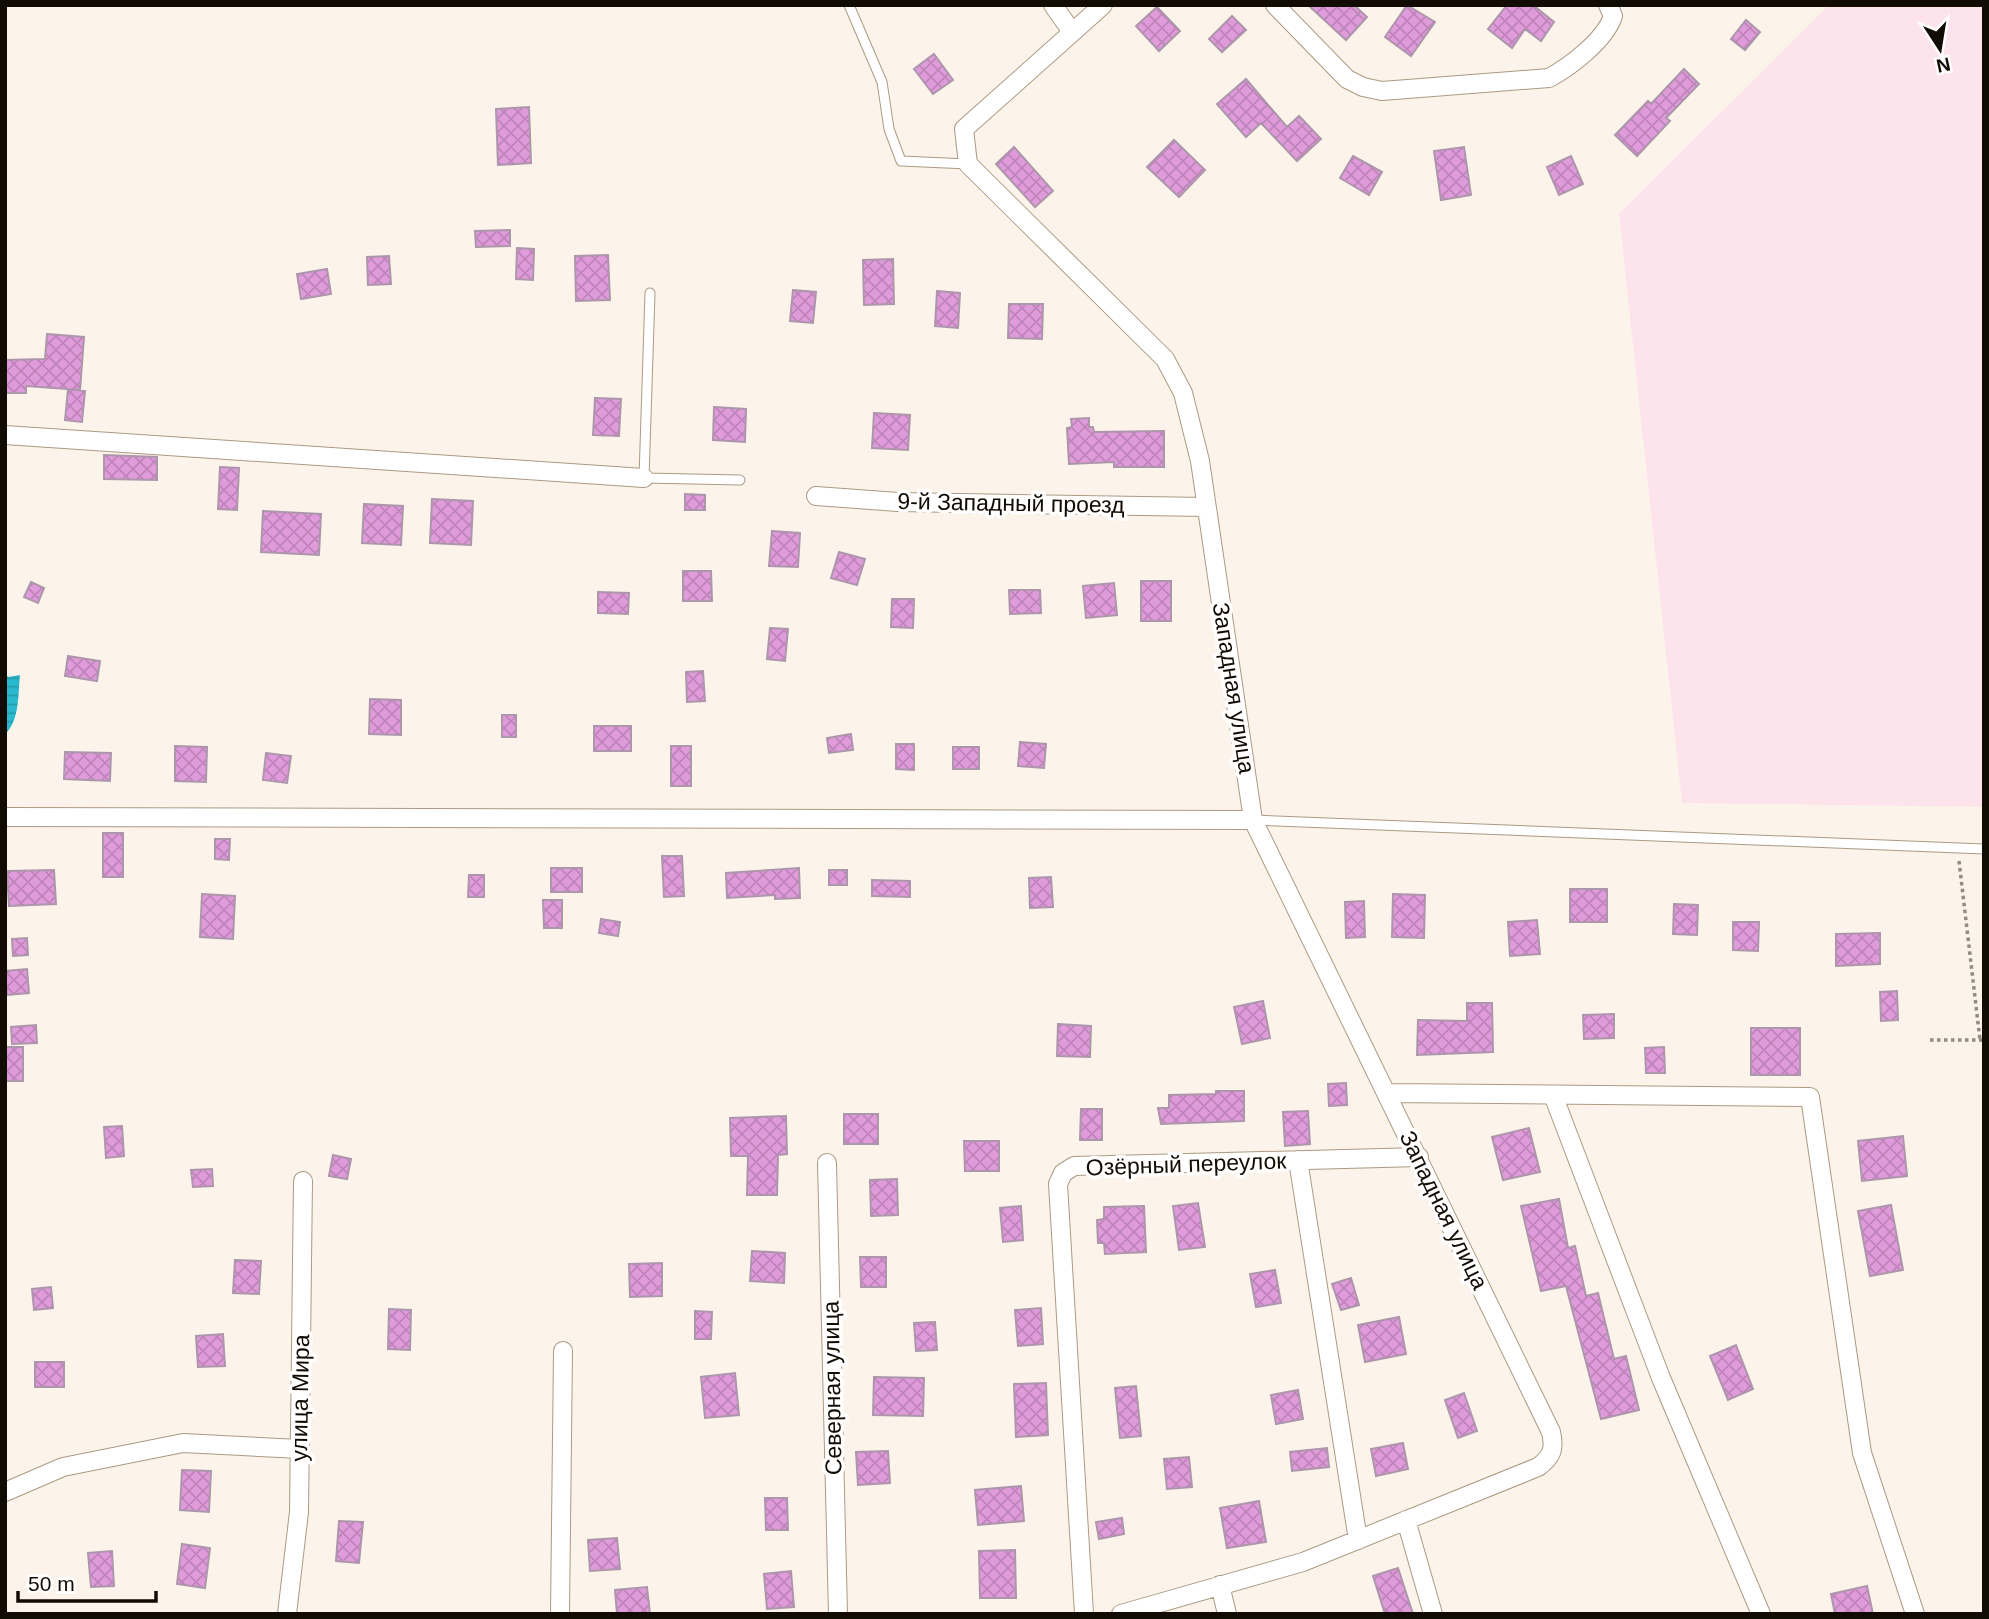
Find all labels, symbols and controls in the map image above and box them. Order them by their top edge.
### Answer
north arrow [1905,14,1975,84]
text: N [1935,53,1952,77]
street label: 9-й Западный проезд [897,488,1125,518]
street label: Западная улица [1208,601,1260,776]
street label: Западная улица [1394,1127,1494,1294]
street label: Озёрный переулок [1085,1147,1288,1180]
street label: Северная улица [817,1300,847,1475]
street label: улица Мира [286,1334,314,1462]
scale bar [18,1560,156,1604]
text: 50 m [28,1572,75,1595]

